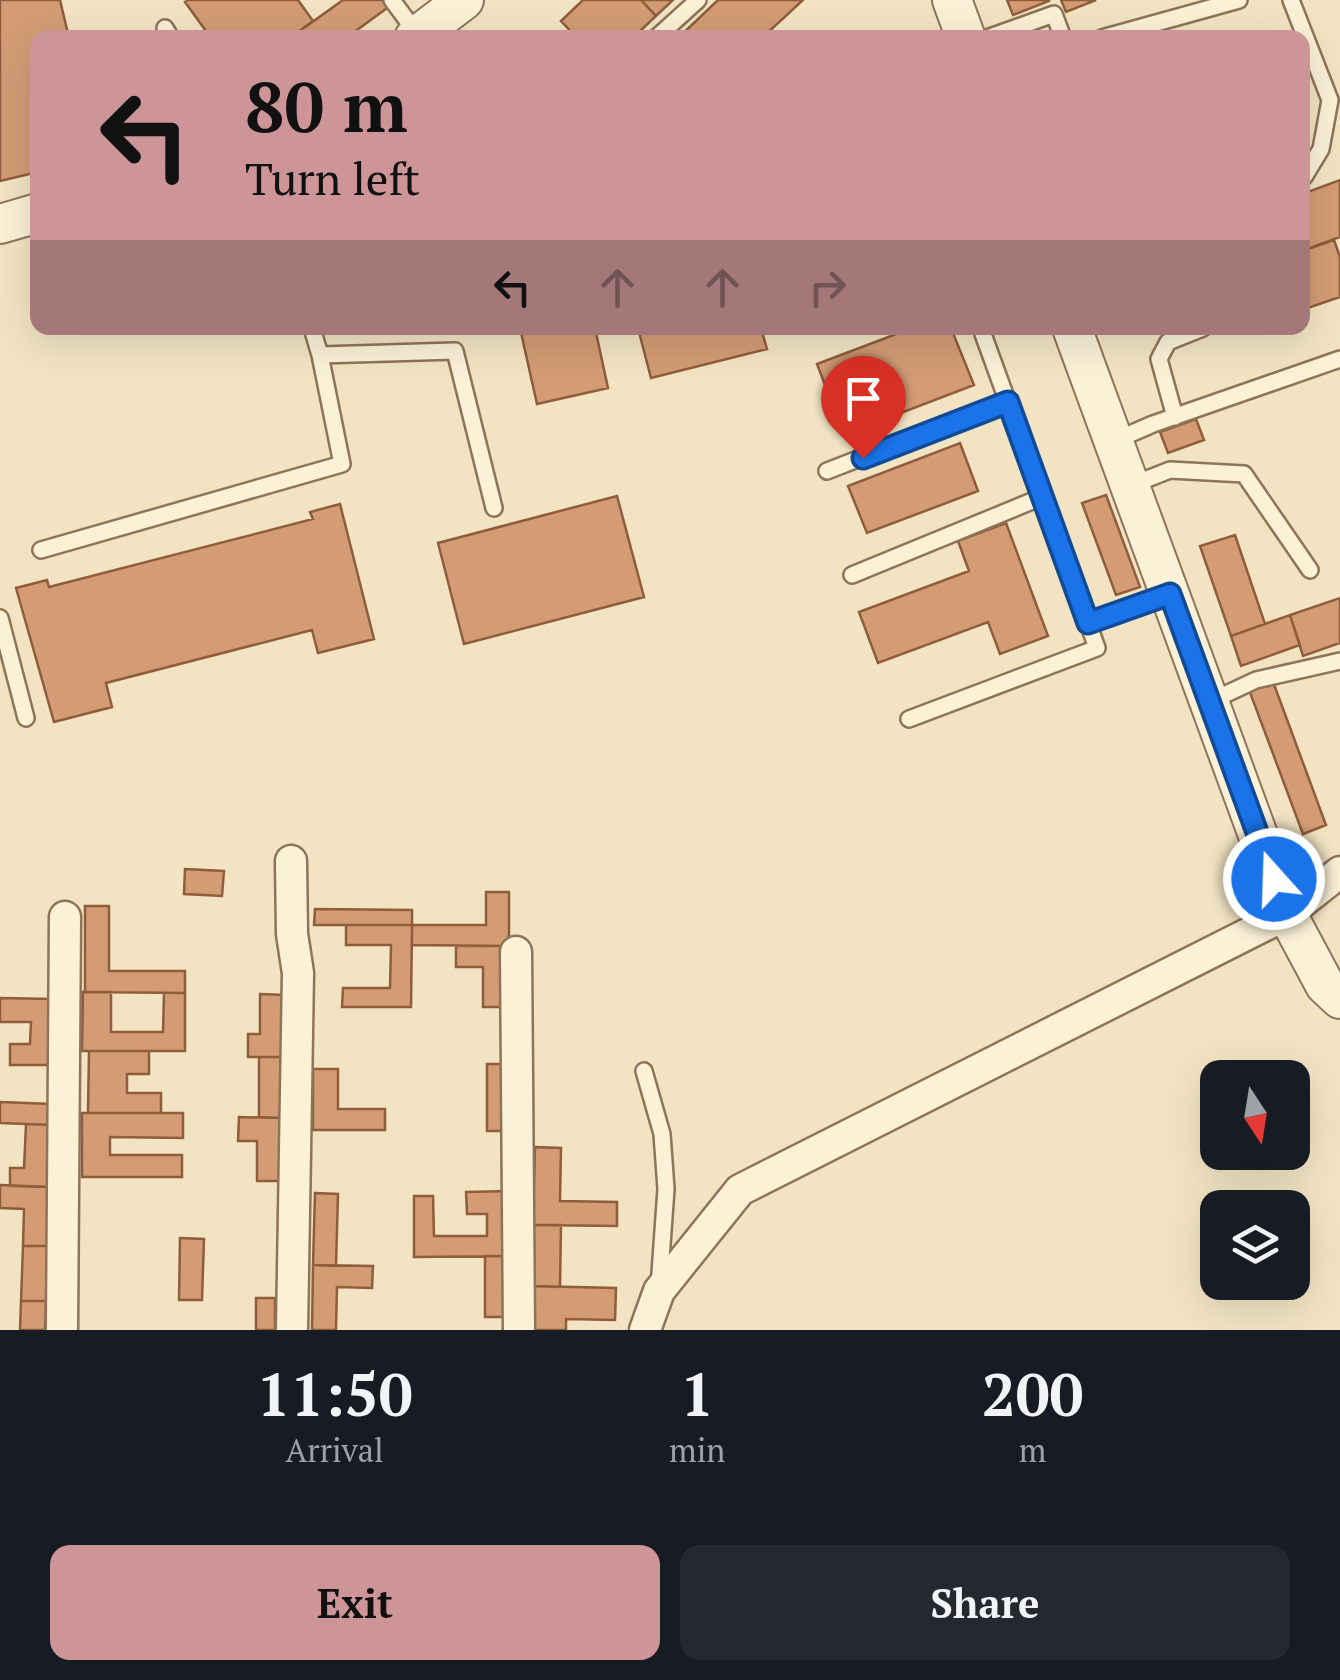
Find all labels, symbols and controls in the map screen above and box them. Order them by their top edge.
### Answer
text: 80 m [245,59,408,152]
icon: left [80,70,210,200]
text: Turn left [245,148,420,208]
icon: left [485,260,540,315]
icon: ahead [590,260,645,315]
icon: ahead [695,260,750,315]
icon: right [800,260,855,315]
pin [821,356,906,459]
icon: arrive [836,371,891,426]
position arrow [1222,827,1326,931]
north arrow [1200,1060,1310,1170]
map controls [1200,1060,1310,1300]
button: layers [1200,1190,1310,1300]
text: 11:50 [256,1354,413,1433]
text: 1 [680,1354,714,1433]
text: 200 [982,1354,1084,1433]
text: Arrival [286,1429,384,1471]
text: min [669,1429,725,1471]
text: m [1019,1429,1046,1471]
button: Exit [50,1545,660,1660]
button: Share [680,1545,1290,1660]

